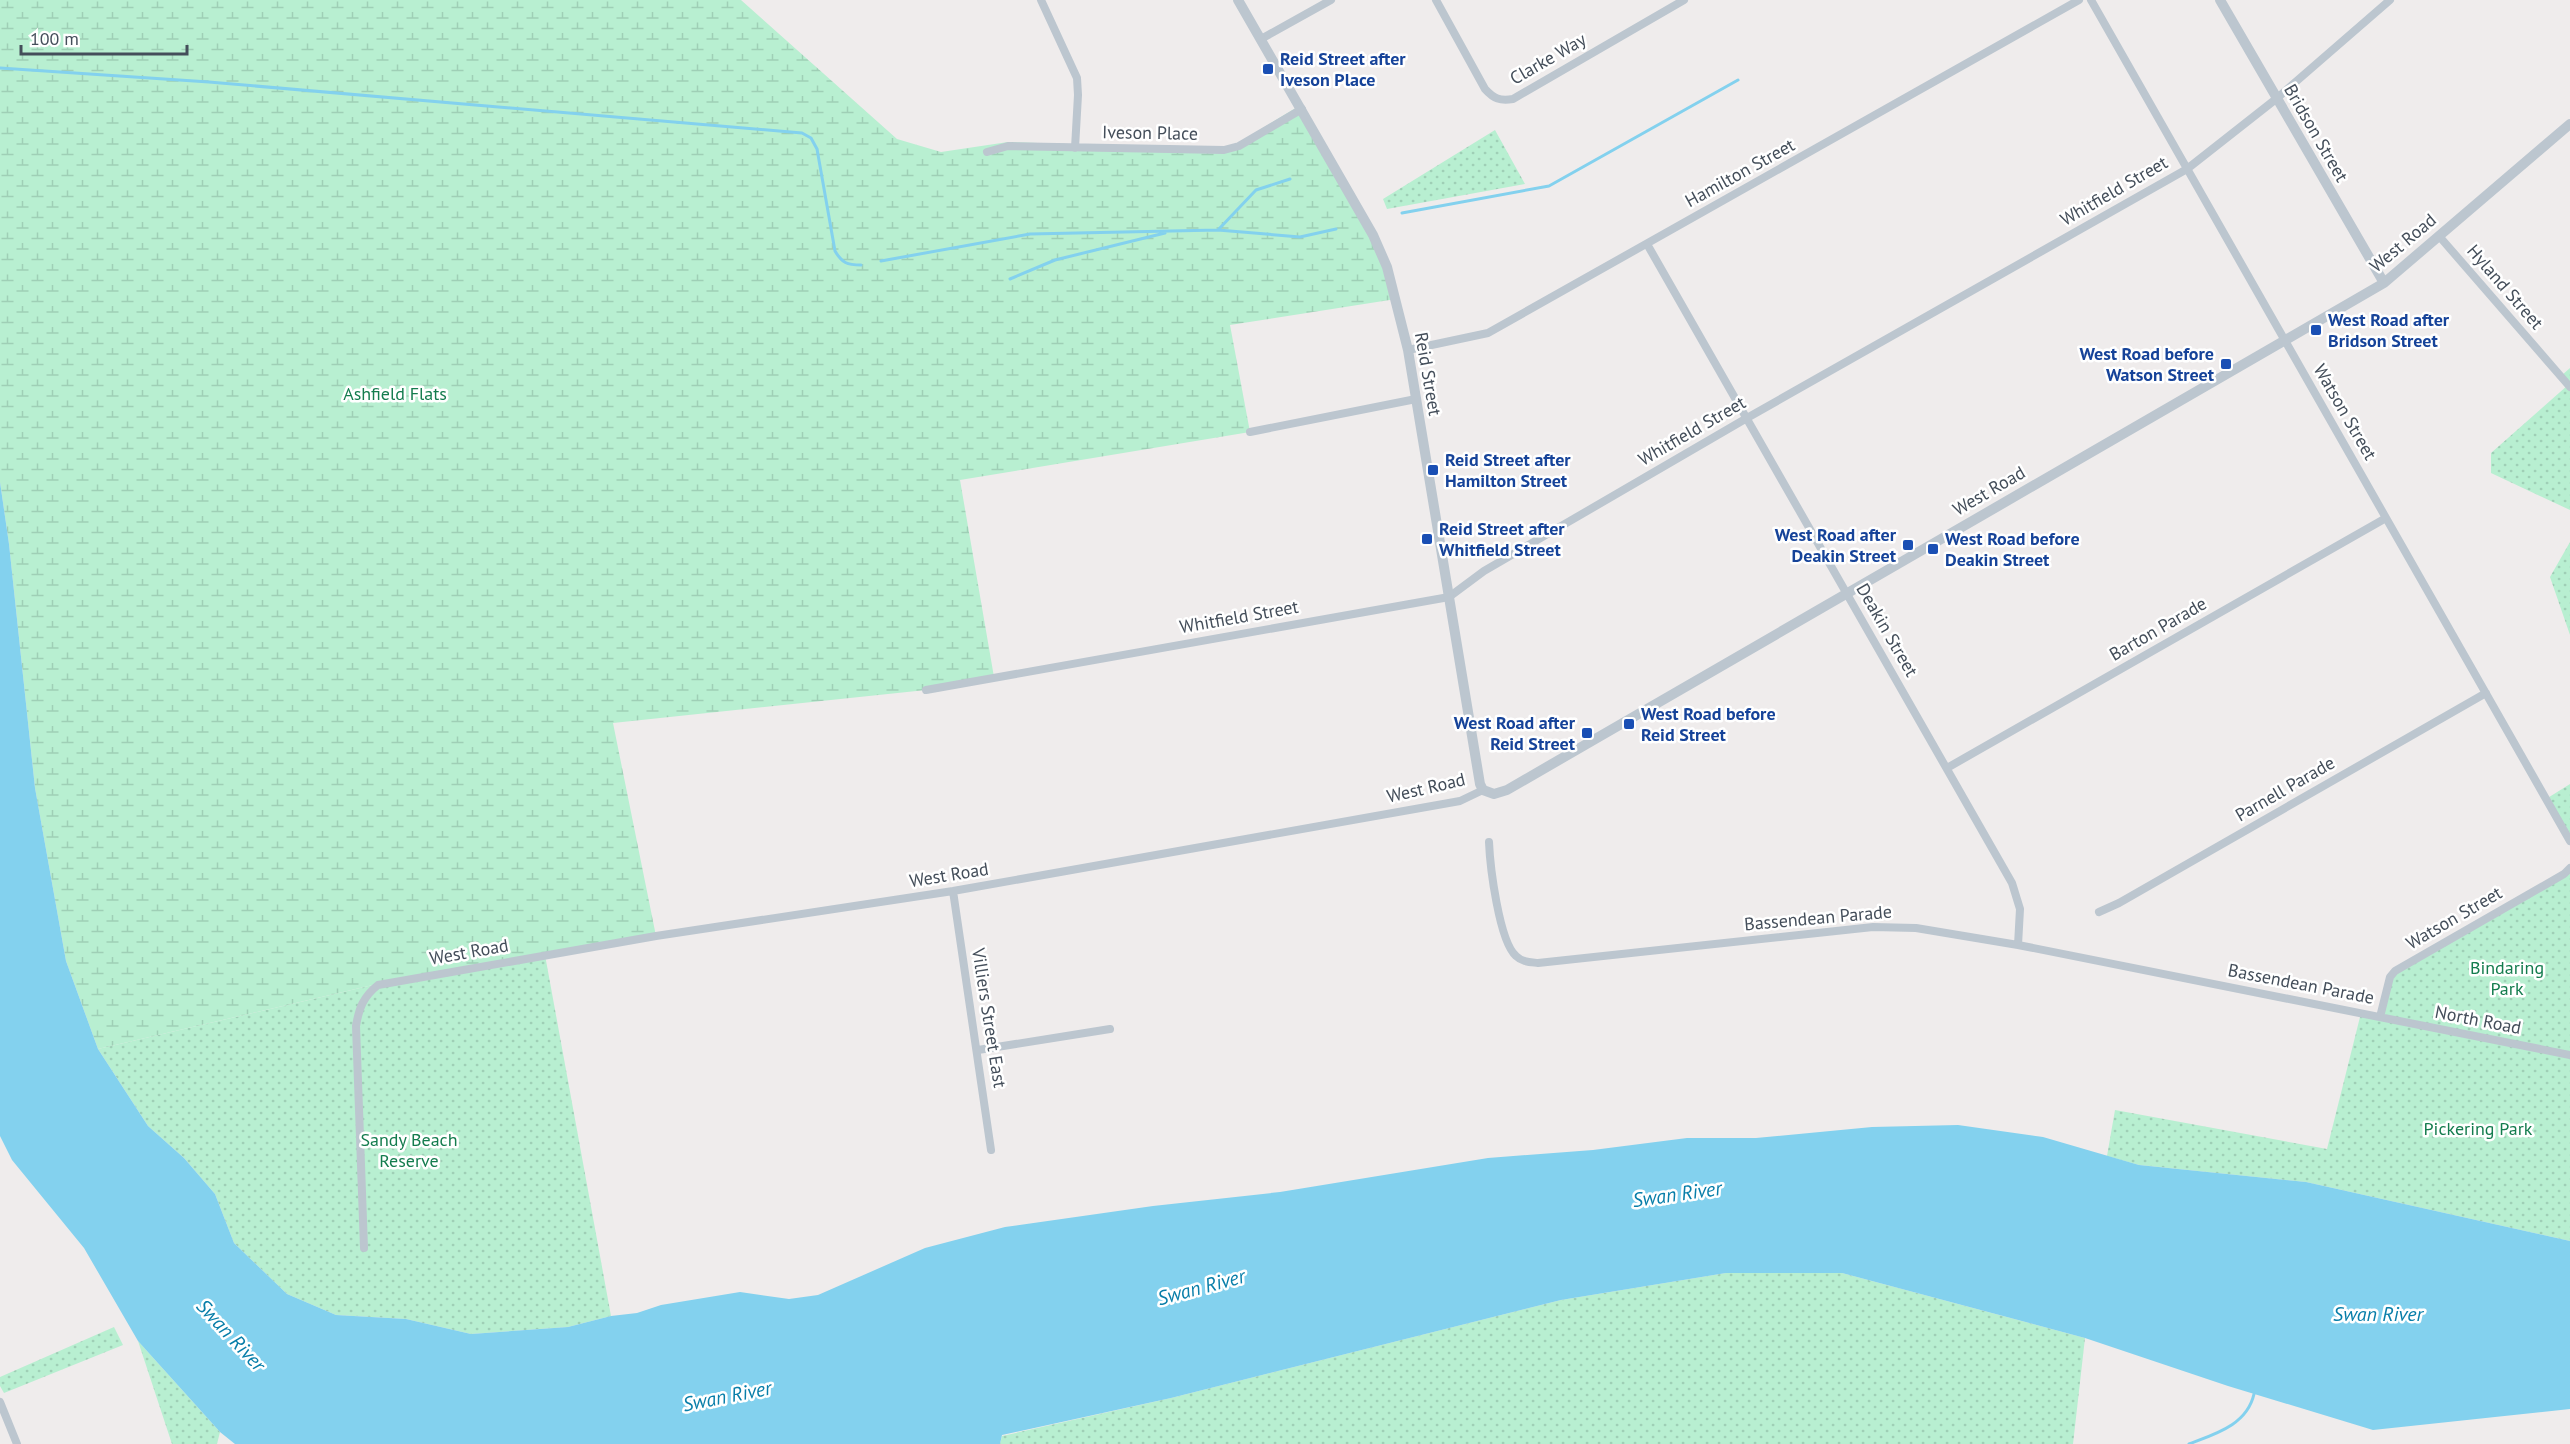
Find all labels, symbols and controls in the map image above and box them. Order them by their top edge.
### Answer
scale bar [21,18,188,56]
text: 100 m [30,27,79,50]
street label: Clarke Way [1506,27,1590,90]
place label: Reid Street after Iveson Place [1280,47,1406,91]
marker: Reid Street after Iveson Place [1261,62,1275,76]
street label: Bridson Street [2279,80,2354,186]
street label: Iveson Place [1102,120,1198,145]
street label: Hamilton Street [1681,133,1799,212]
street label: Whitfield Street [2056,151,2172,231]
street label: West Road [2365,208,2441,277]
street label: Hyland Street [2462,240,2548,334]
place label: West Road after Bridson Street [2328,308,2450,352]
marker: West Road after Bridson Street [2309,323,2323,337]
street label: Reid Street [1410,330,1447,417]
place label: West Road before Watson Street [2079,342,2215,386]
marker: West Road before Watson Street [2219,357,2233,371]
street label: Watson Street [2309,360,2382,464]
park label: Ashfield Flats [343,382,447,405]
street label: Whitfield Street [1634,391,1750,471]
place label: Reid Street after Hamilton Street [1445,448,1571,492]
street label: West Road [1948,461,2029,520]
marker: Reid Street after Hamilton Street [1426,463,1440,477]
place label: Reid Street after Whitfield Street [1439,517,1565,561]
place label: West Road after Deakin Street [1775,523,1897,567]
place label: West Road before Deakin Street [1945,527,2080,571]
marker: Reid Street after Whitfield Street [1420,532,1434,546]
marker: West Road after Deakin Street [1901,538,1915,552]
marker: West Road before Deakin Street [1926,542,1940,556]
street label: Deakin Street [1851,579,1923,680]
street label: Barton Parade [2105,591,2211,666]
street label: Whitfield Street [1178,595,1300,638]
place label: West Road before Reid Street [1641,702,1776,746]
place label: West Road after Reid Street [1454,711,1576,755]
marker: West Road before Reid Street [1622,717,1636,731]
marker: West Road after Reid Street [1580,726,1594,740]
street label: Parnell Parade [2231,751,2339,826]
street label: West Road [1384,767,1467,808]
street label: West Road [908,857,990,892]
street label: Watson Street [2402,881,2506,954]
street label: Bassendean Parade [1743,900,1893,935]
street label: West Road [428,933,510,970]
street label: Villiers Street East [967,945,1012,1089]
park label: Bindaring Park [2470,956,2544,1000]
street label: Bassendean Parade [2226,958,2376,1009]
street label: North Road [2433,1000,2523,1039]
park label: Pickering Park [2424,1117,2533,1140]
park label: Sandy Beach Reserve [360,1128,458,1172]
water label: Swan River [1631,1175,1725,1213]
water label: Swan River [1154,1262,1249,1311]
water label: Swan River [191,1293,272,1378]
water label: Swan River [2333,1301,2424,1327]
water label: Swan River [680,1374,775,1417]

